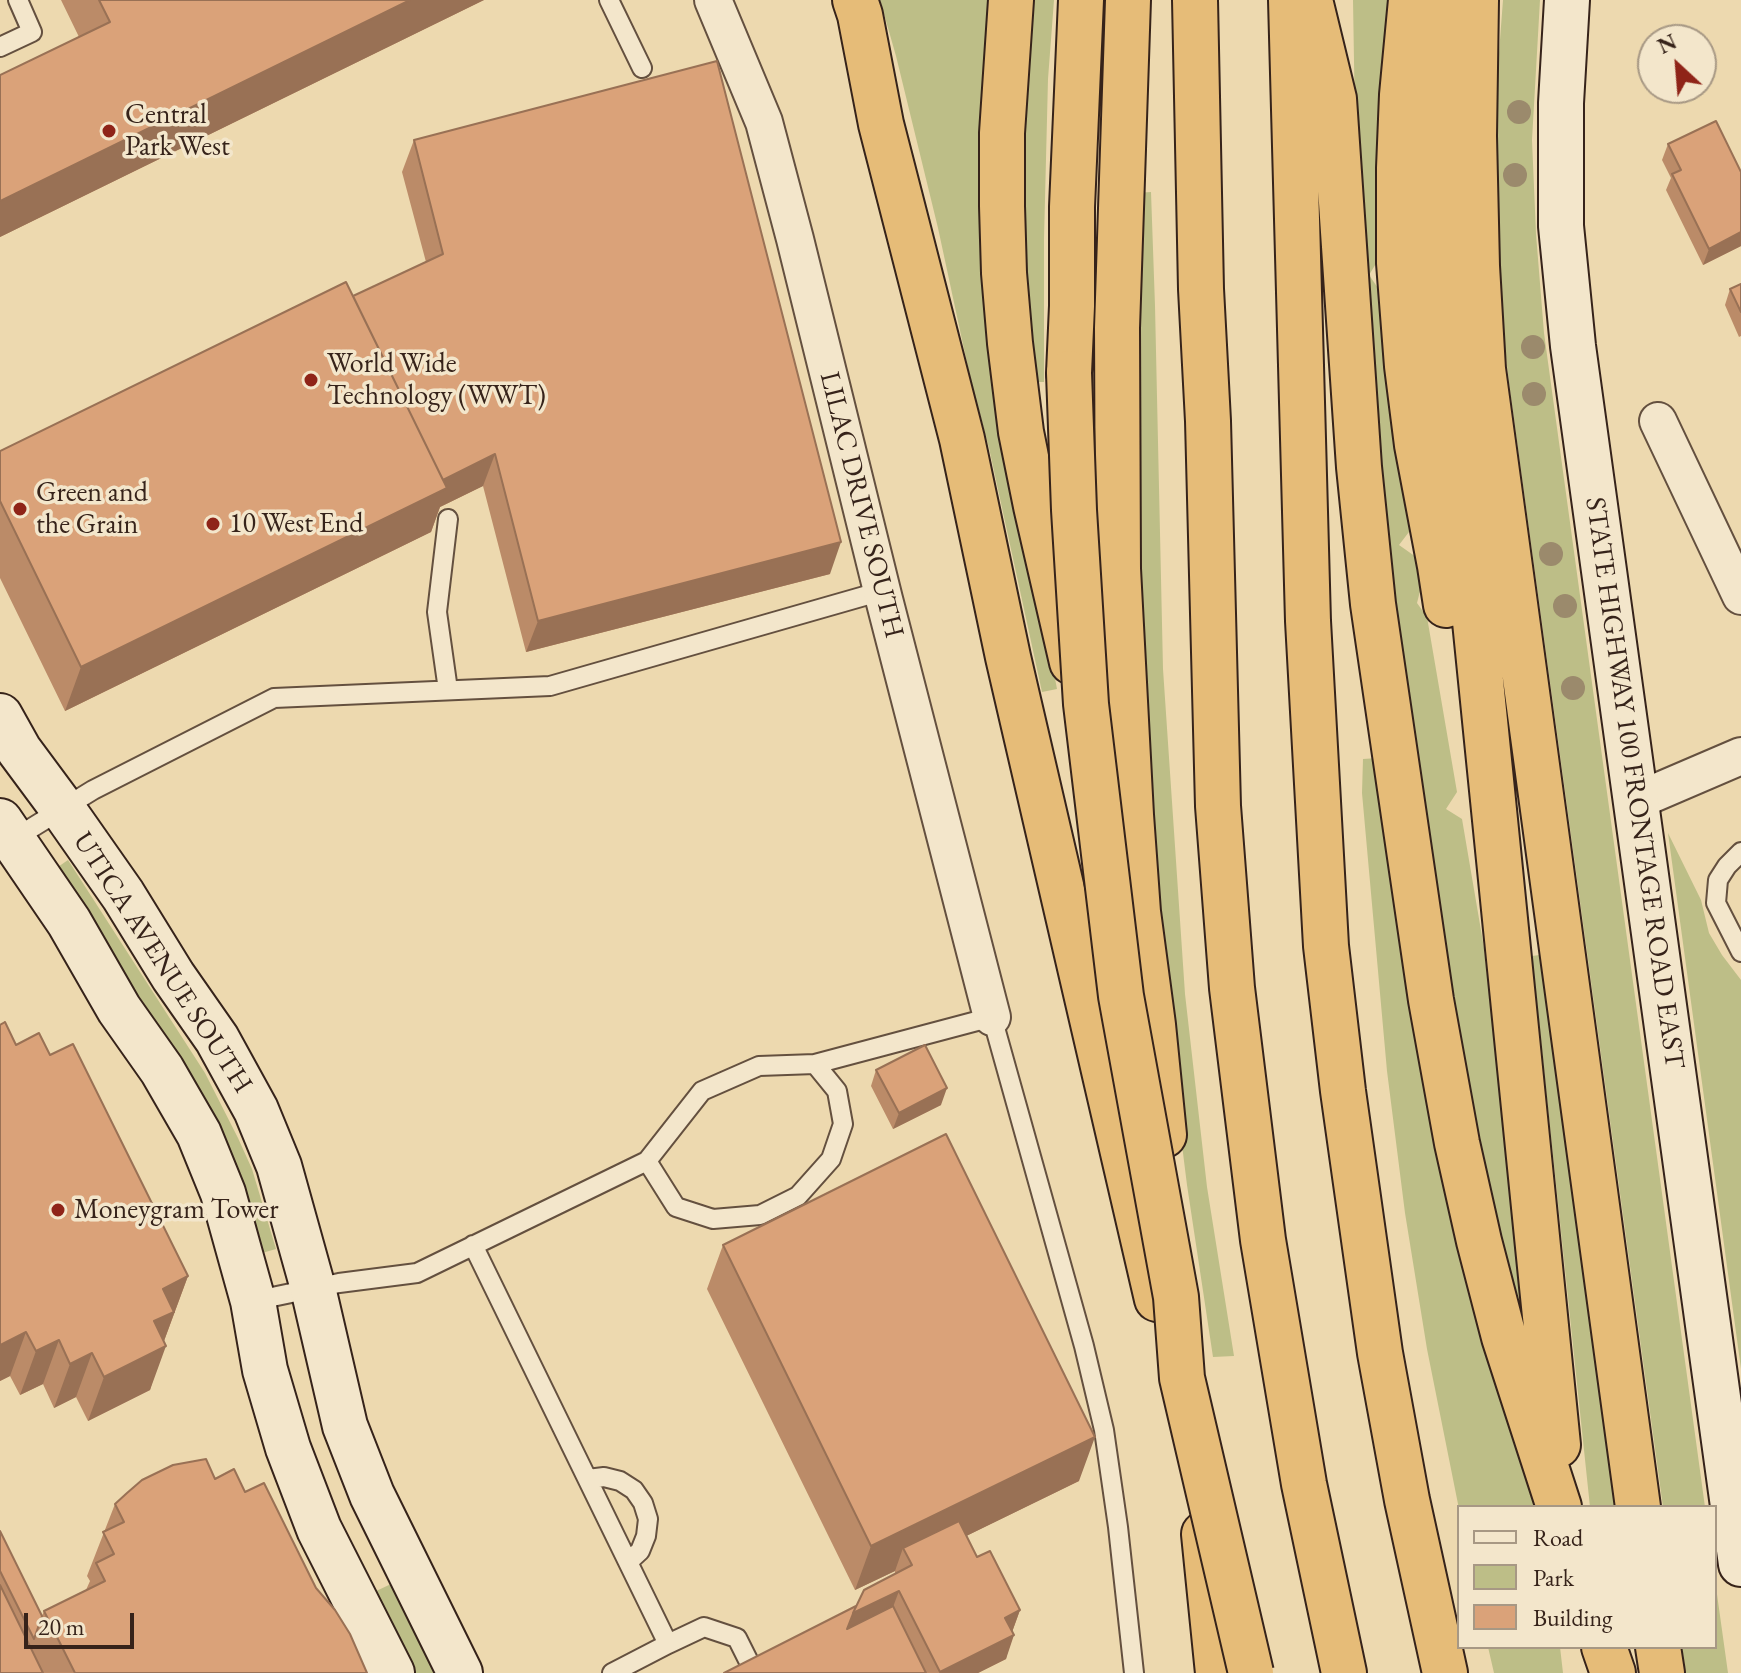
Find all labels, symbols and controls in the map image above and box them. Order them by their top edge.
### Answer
north arrow [1637,24,1717,104]
text: N [1653,27,1681,61]
place label: Central Park West [125,98,230,164]
marker: Central Park West [100,122,118,140]
place label: World Wide Technology (WWT) [327,347,546,413]
street label: LILAC DRIVE SOUTH [812,368,910,642]
marker: World Wide Technology (WWT) [302,371,320,389]
place label: Green and the Grain [36,476,148,542]
street label: STATE HIGHWAY 100 FRONTAGE ROAD EAST [1577,495,1691,1071]
marker: Green and the Grain [11,500,29,518]
place label: 10 West End [229,507,363,541]
marker: 10 West End [204,515,222,533]
street label: UTICA AVENUE SOUTH [65,826,259,1100]
place label: Moneygram Tower [74,1193,279,1227]
marker: Moneygram Tower [49,1201,67,1219]
legend [1457,1505,1717,1649]
text: Road [1533,1522,1583,1553]
text: Park [1533,1562,1574,1593]
scale bar [28,1597,138,1647]
text: Building [1533,1602,1613,1633]
text: 20 m [38,1611,85,1642]

